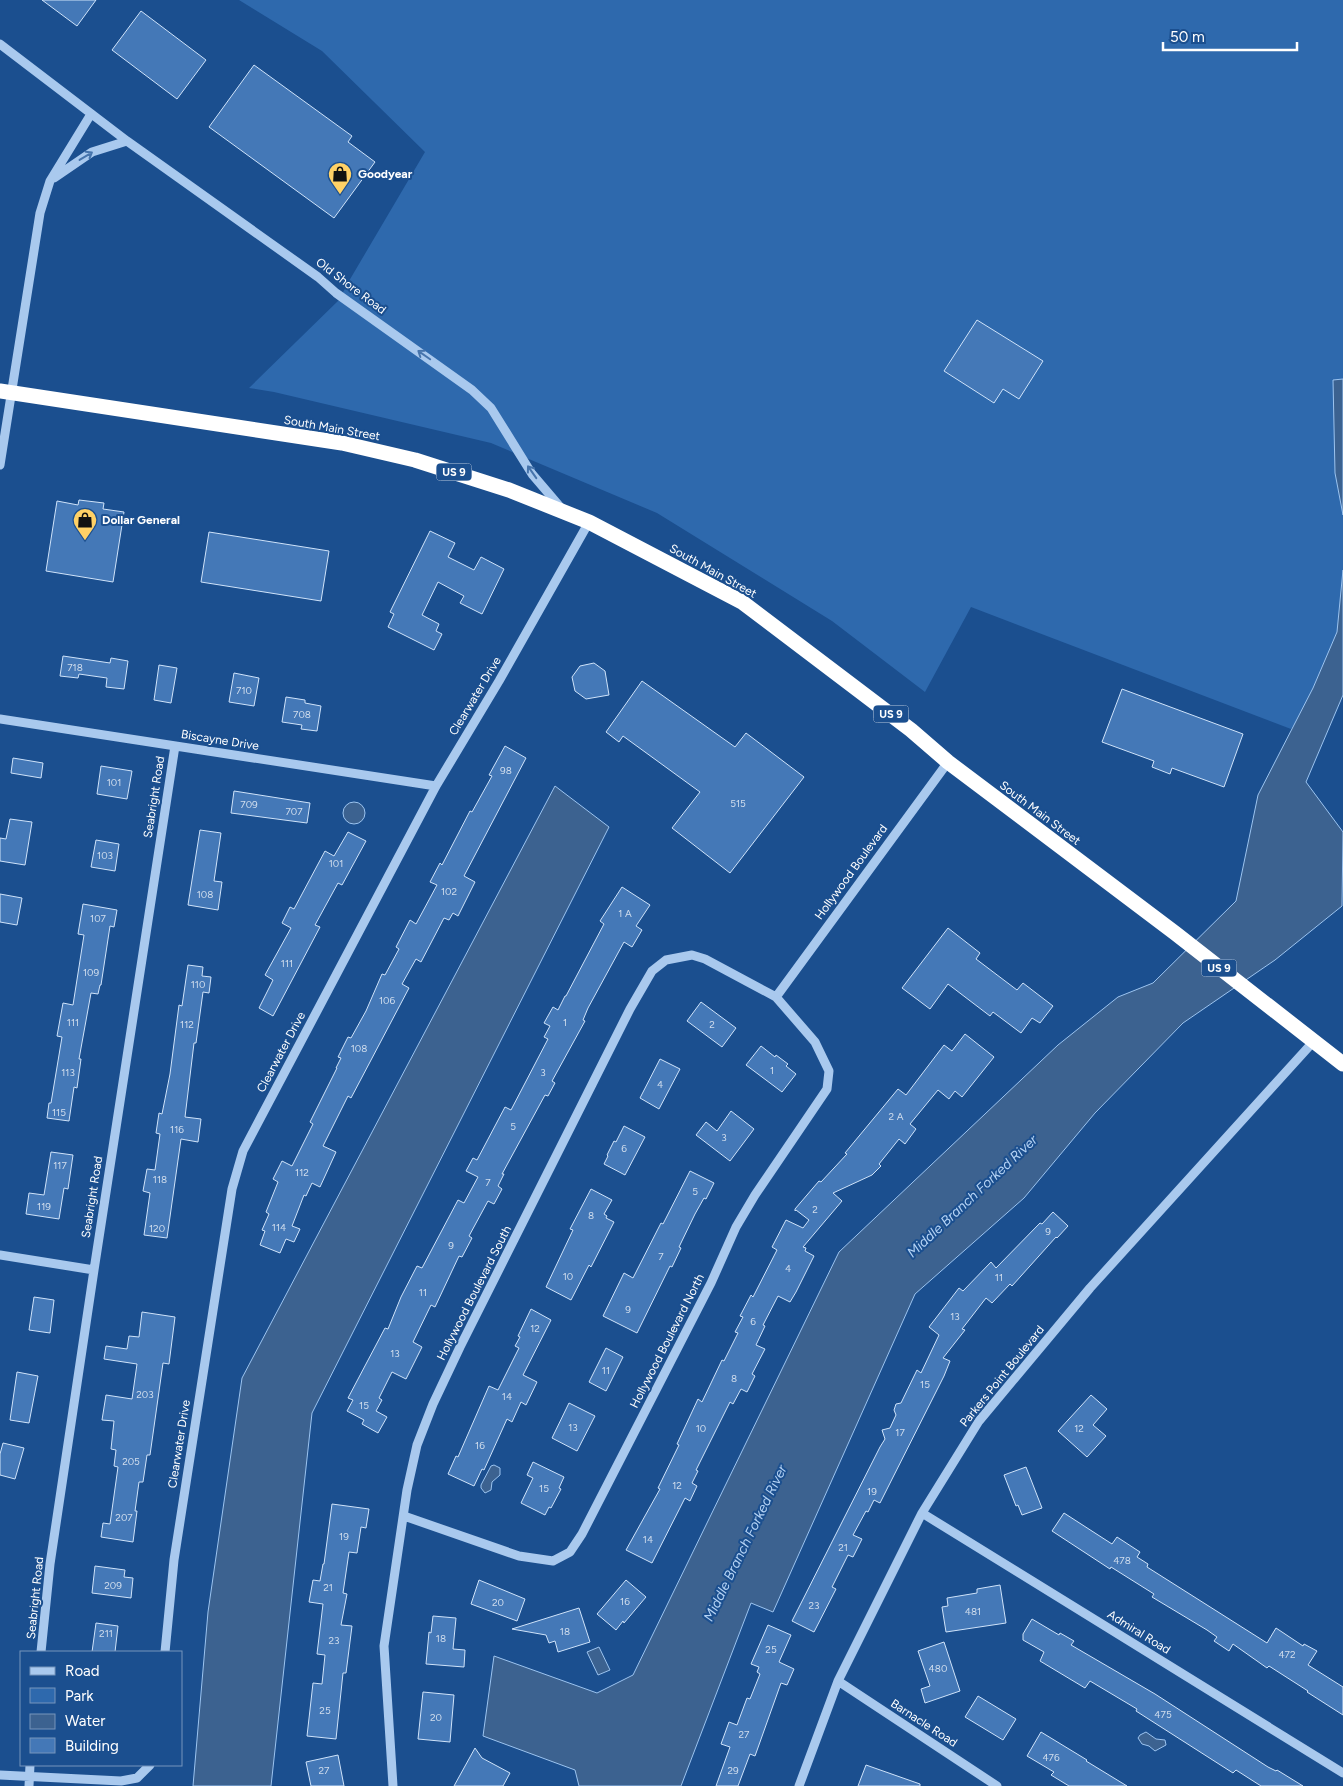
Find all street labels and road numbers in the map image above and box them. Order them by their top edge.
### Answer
street label: Old Shore Road [313,255,389,317]
street label: South Main Street [283,413,382,443]
road number: US 9 [436,464,472,481]
street label: South Main Street [667,541,759,601]
street label: Clearwater Drive [446,654,504,738]
road number: US 9 [874,706,908,722]
street label: Biscayne Drive [180,727,260,753]
street label: Seabright Road [141,755,167,839]
street label: South Main Street [997,778,1084,848]
street label: Hollywood Boulevard [812,822,890,922]
road number: US 9 [1202,960,1236,976]
street label: Clearwater Drive [254,1009,308,1095]
street label: Seabright Road [79,1155,105,1239]
street label: Hollywood Boulevard South [434,1223,514,1363]
street label: Hollywood Boulevard North [627,1271,707,1410]
street label: Parkers Point Boulevard [957,1323,1047,1429]
street label: Clearwater Drive [165,1398,193,1489]
street label: Seabright Road [24,1556,46,1640]
street label: Admiral Road [1105,1607,1173,1657]
street label: Barnacle Road [888,1696,960,1750]

